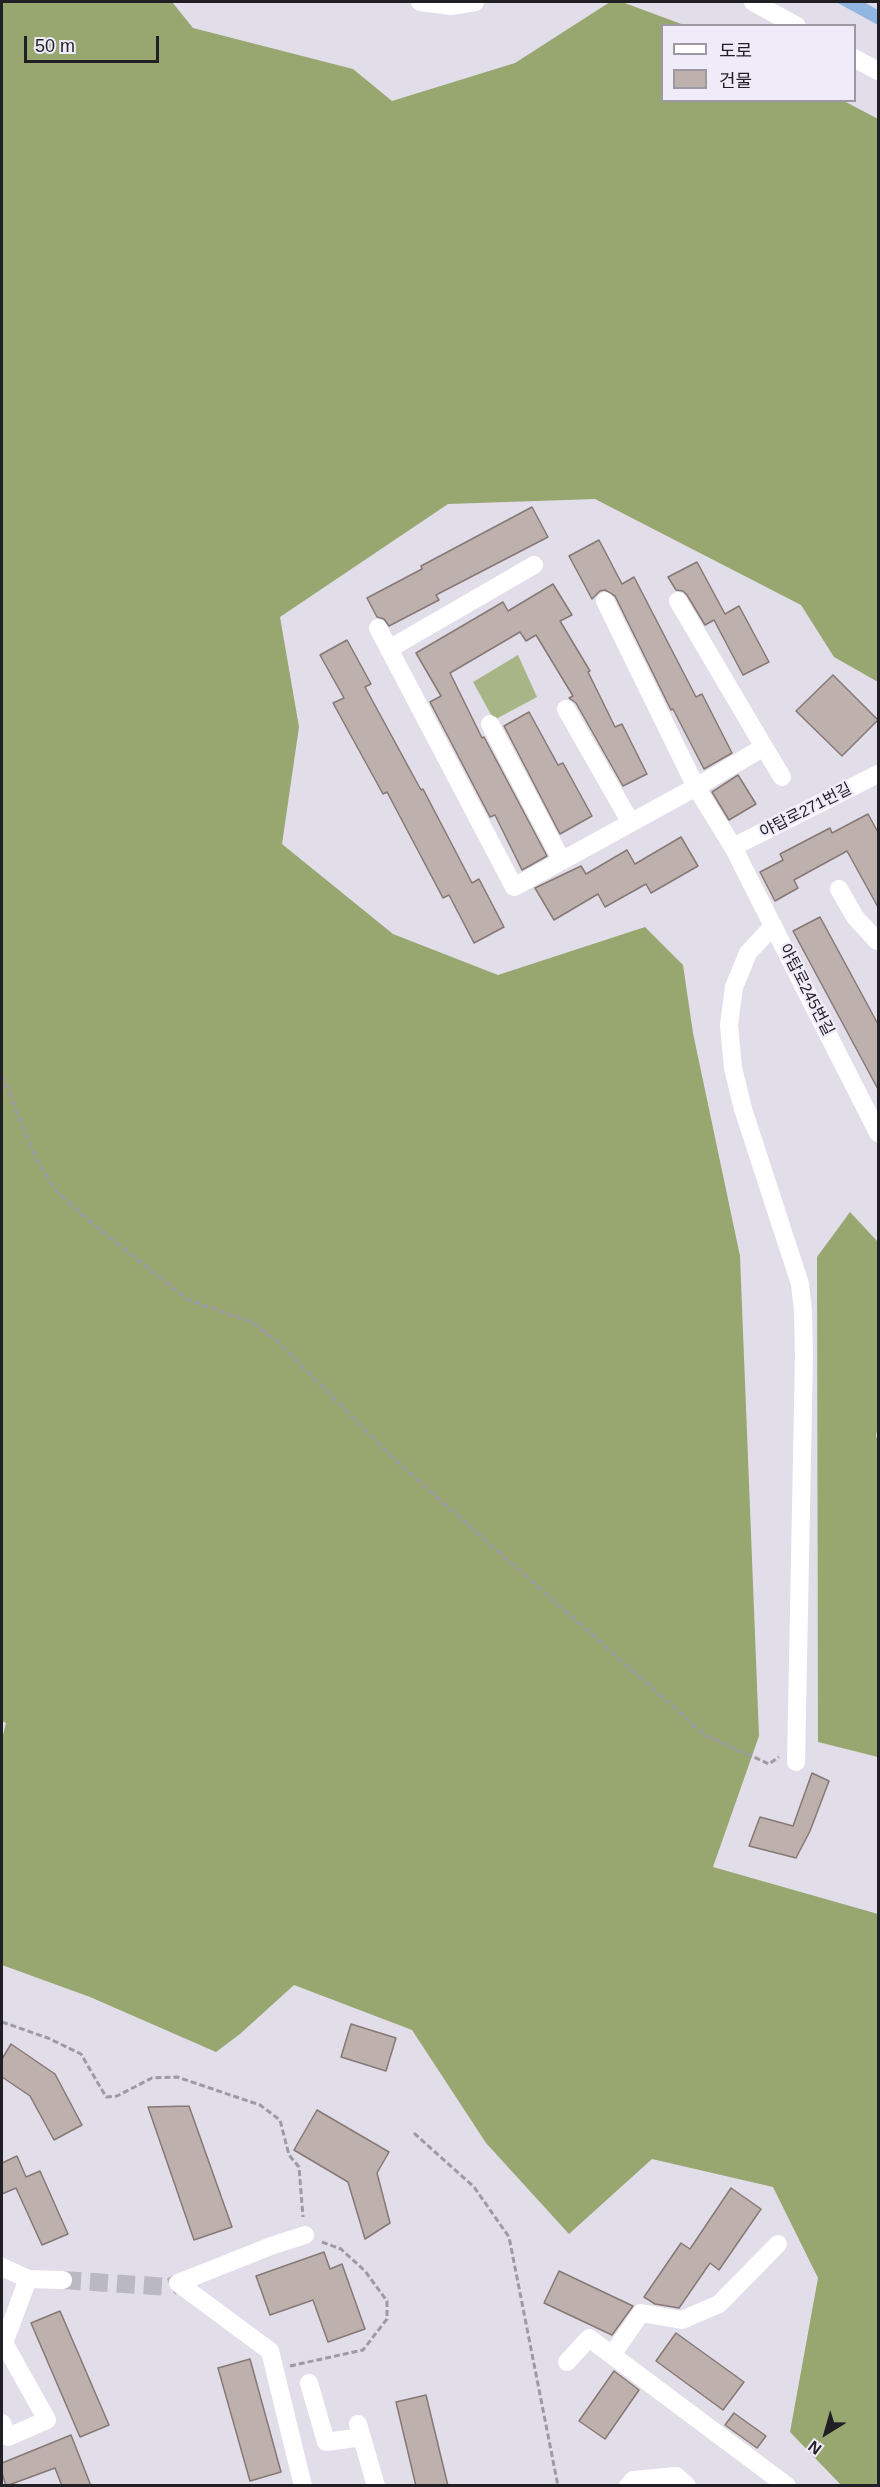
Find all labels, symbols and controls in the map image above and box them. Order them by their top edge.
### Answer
scale bar [27,24,162,62]
legend [661,24,856,102]
text: 50 m [35,36,75,56]
text: 도로 [719,41,752,61]
text: 건물 [719,71,752,91]
street label: 야탑로271번길 [757,780,855,842]
street label: 야탑로245번길 [775,941,837,1039]
north arrow [796,2403,856,2463]
text: N [805,2438,825,2458]

